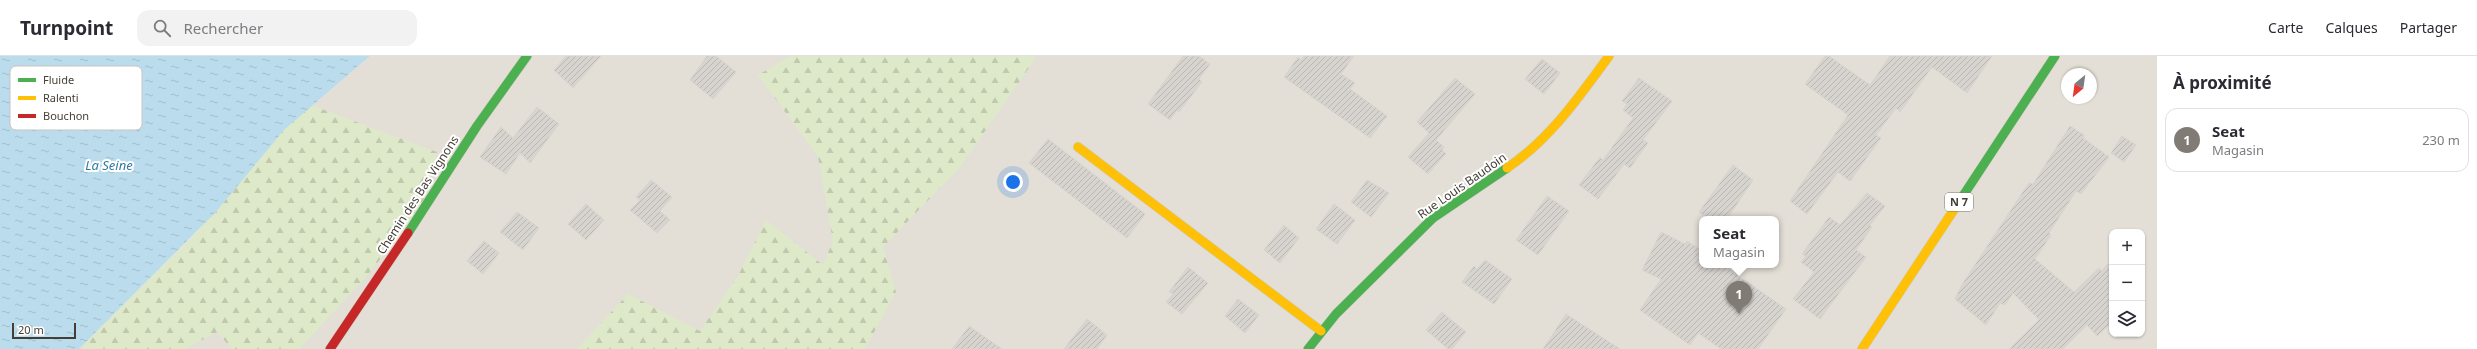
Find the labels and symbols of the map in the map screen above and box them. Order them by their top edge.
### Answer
legend [10,66,142,130]
north arrow [2061,68,2097,104]
text: Fluide [43,72,74,87]
text: Ralenti [43,90,79,105]
text: Bouchon [43,108,89,123]
street label: Chemin des Bas Vignons [373,132,463,257]
street label: Rue Louis Baudoin [1414,149,1510,223]
water label: La Seine [85,156,133,174]
your location [1003,172,1023,192]
road number: N 7 [1945,193,1973,211]
pin: 1 [1726,281,1752,314]
scale bar [12,321,76,340]

